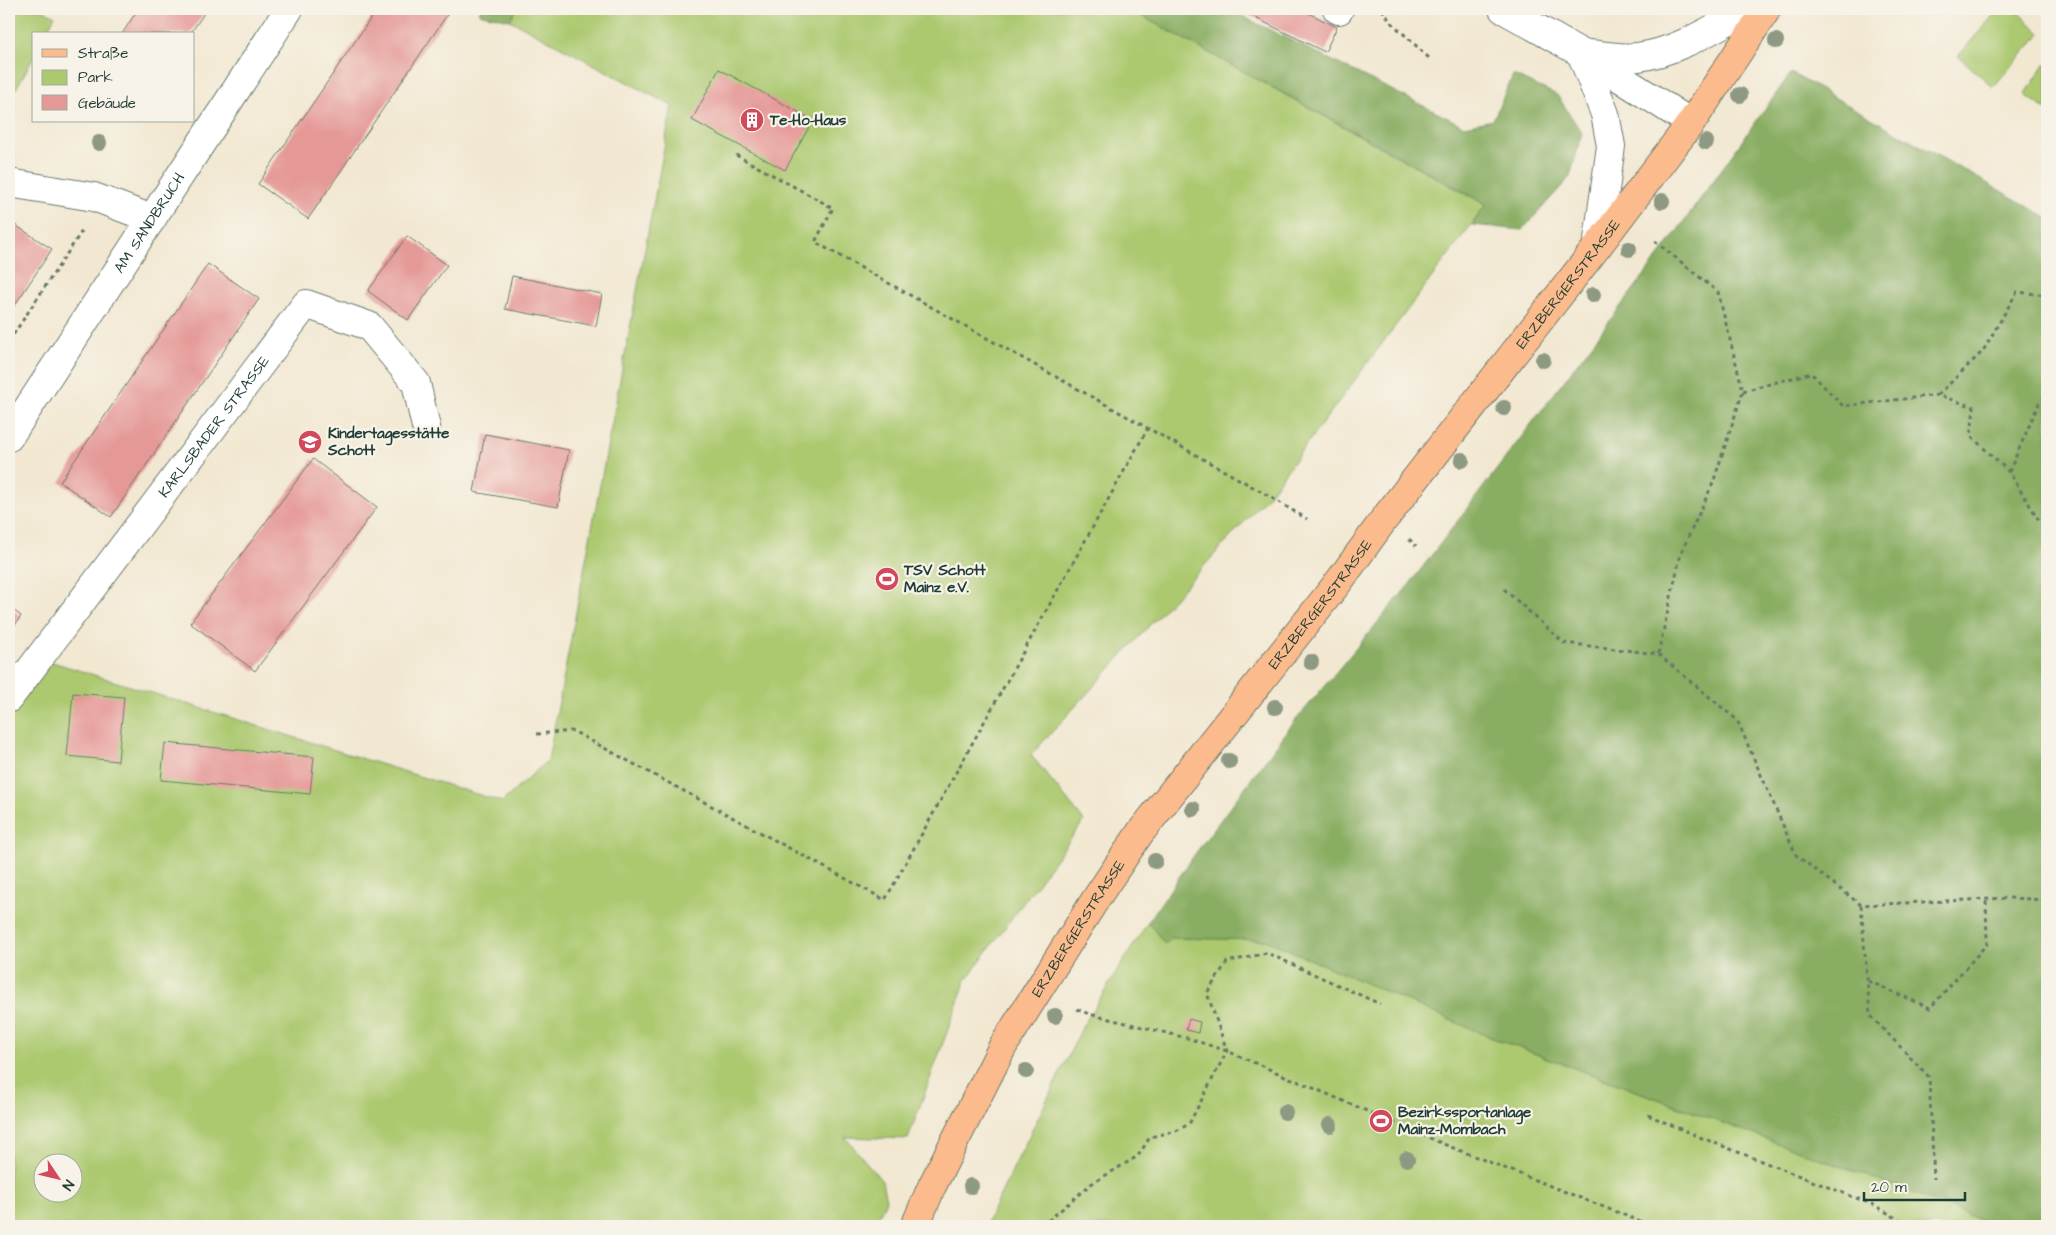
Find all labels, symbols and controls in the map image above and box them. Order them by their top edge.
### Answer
legend [32,32,195,122]
text: Straße [78,43,128,64]
text: Park [78,67,113,88]
text: Gebäude [78,93,136,114]
building icon: Te-Ho-Haus [739,107,765,133]
place label: Te-Ho-Haus [769,110,847,131]
street label: AM SANDBRUCH [109,169,190,277]
street label: ERZBERGERSTRASSE [1511,215,1626,353]
street label: KARLSBADER STRASSE [154,351,274,502]
place label: Kindertagesstätte Schott [327,423,449,461]
school or university icon: Kindertagesstätte Schott [297,429,323,455]
street label: ERZBERGERSTRASSE [1263,535,1377,674]
place label: TSV Schott Mainz e.V. [903,560,986,598]
sports icon: TSV Schott Mainz e.V. [874,566,900,592]
street label: ERZBERGERSTRASSE [1027,856,1130,1001]
place label: Bezirkssportanlage Mainz-Mombach [1398,1102,1531,1140]
sports icon: Bezirkssportanlage Mainz-Mombach [1368,1108,1394,1134]
north arrow [32,1152,82,1202]
scale bar [1864,1170,1965,1202]
text: N [57,1176,79,1194]
text: 20 m [1871,1177,1907,1198]

